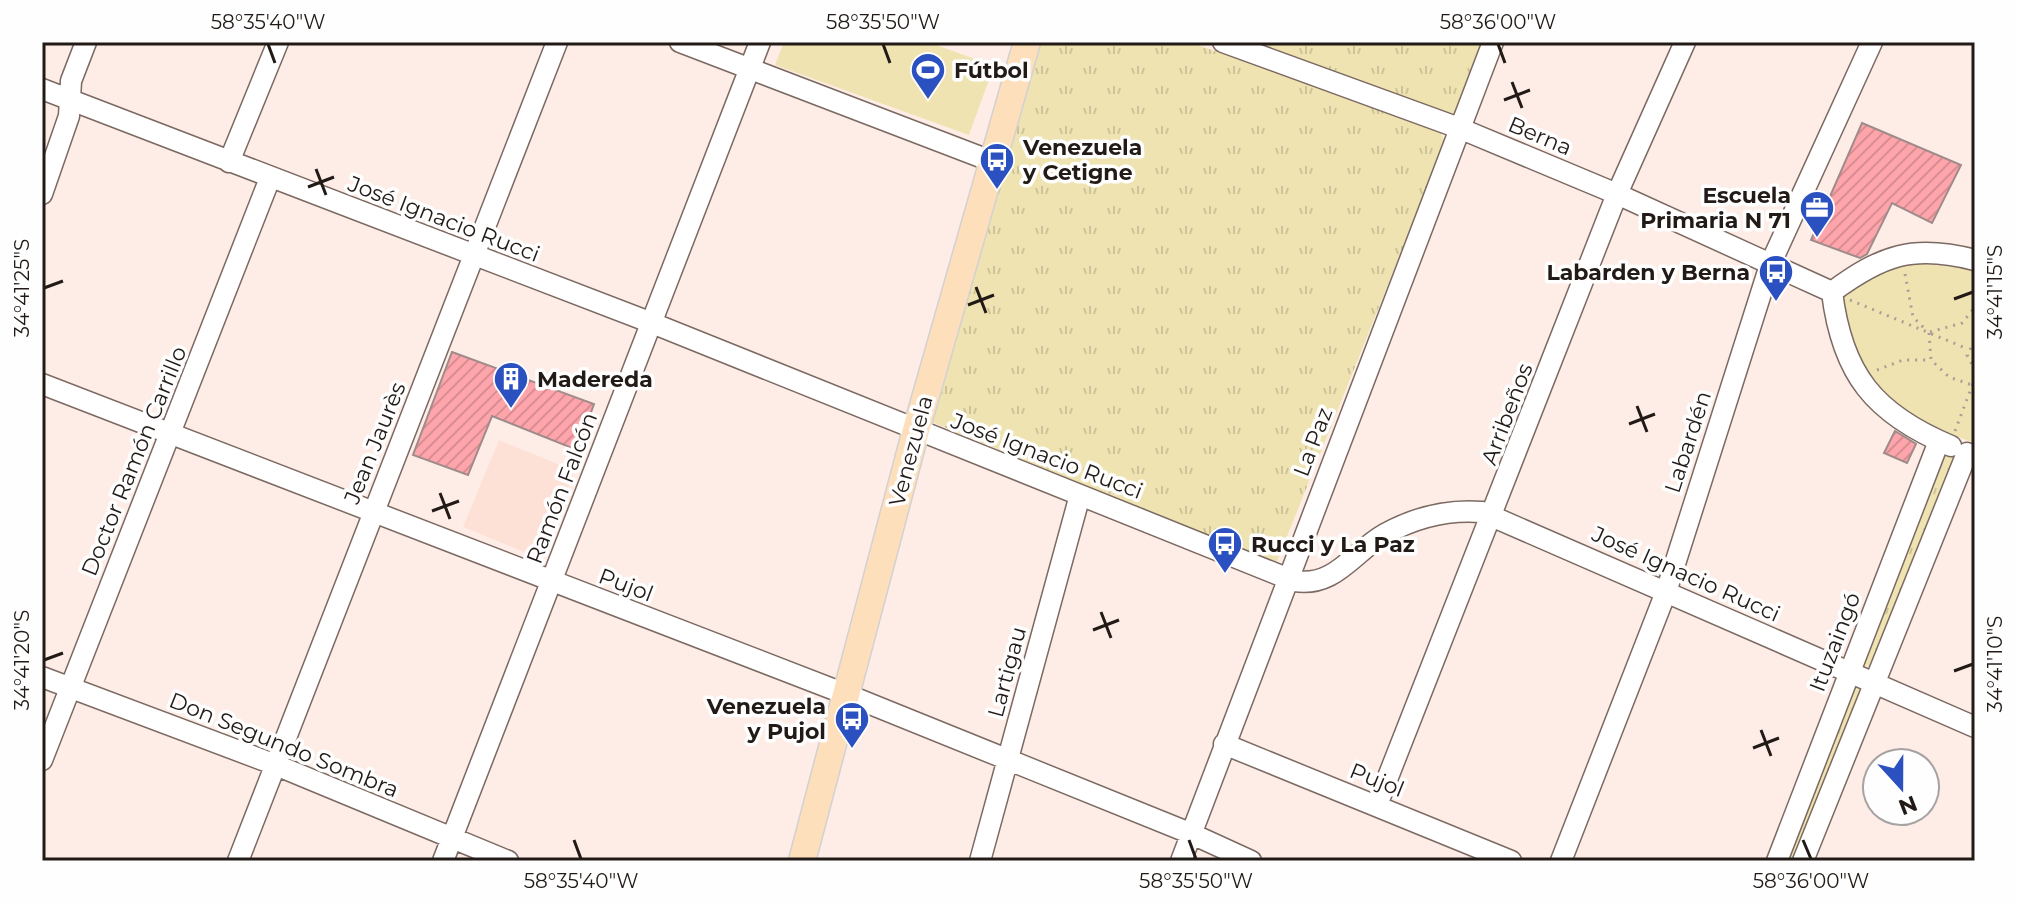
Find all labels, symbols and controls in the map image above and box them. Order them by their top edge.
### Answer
text: 58°35'40"W [211,10,325,34]
text: 58°35'50"W [826,10,940,34]
text: 58°36'00"W [1440,10,1556,34]
sports icon: Fútbol [909,51,947,101]
place label: Fútbol [954,57,1029,84]
street label: Berna [1504,111,1576,161]
place label: Venezuela y Cetigne [1022,134,1142,186]
bus stop icon: Venezuela y Cetigne [978,141,1016,191]
street label: José Ignacio Rucci [344,170,544,268]
place label: Escuela Primaria N 71 [1640,182,1791,234]
office icon: Escuela Primaria N 71 [1798,189,1836,239]
text: 34°41'25"S [10,239,34,337]
text: 34°41'15"S [1983,245,2007,339]
bus stop icon: Labarden y Berna [1757,253,1795,303]
place label: Labarden y Berna [1546,259,1750,286]
street label: Doctor Ramón Carrillo [76,342,192,580]
street label: Arribeños [1475,359,1539,469]
building icon: Madereda [492,360,530,410]
place label: Madereda [537,366,653,393]
street label: Jean Jaurès [338,378,412,509]
street label: Labardén [1659,388,1717,496]
street label: Venezuela [883,393,939,509]
street label: La Paz [1288,404,1338,480]
street label: José Ignacio Rucci [947,407,1147,505]
street label: Ramón Falcón [521,409,603,567]
street label: José Ignacio Rucci [1587,520,1784,628]
bus stop icon: Rucci y La Paz [1206,525,1244,575]
place label: Rucci y La Paz [1251,531,1415,558]
street label: Pujol [595,562,657,608]
street label: Ituzaingó [1804,588,1866,696]
text: 34°41'20"S [10,610,34,710]
text: 34°41'10"S [1983,616,2007,712]
street label: Lartigau [982,624,1032,720]
street label: Don Segundo Sombra [165,687,403,803]
place label: Venezuela y Pujol [706,693,826,745]
bus stop icon: Venezuela y Pujol [833,700,871,750]
north arrow [1861,747,1941,827]
street label: Pujol [1346,757,1408,803]
text: N [1895,789,1921,821]
text: 58°35'40"W [524,869,638,893]
text: 58°35'50"W [1139,869,1253,893]
text: 58°36'00"W [1753,869,1869,893]

